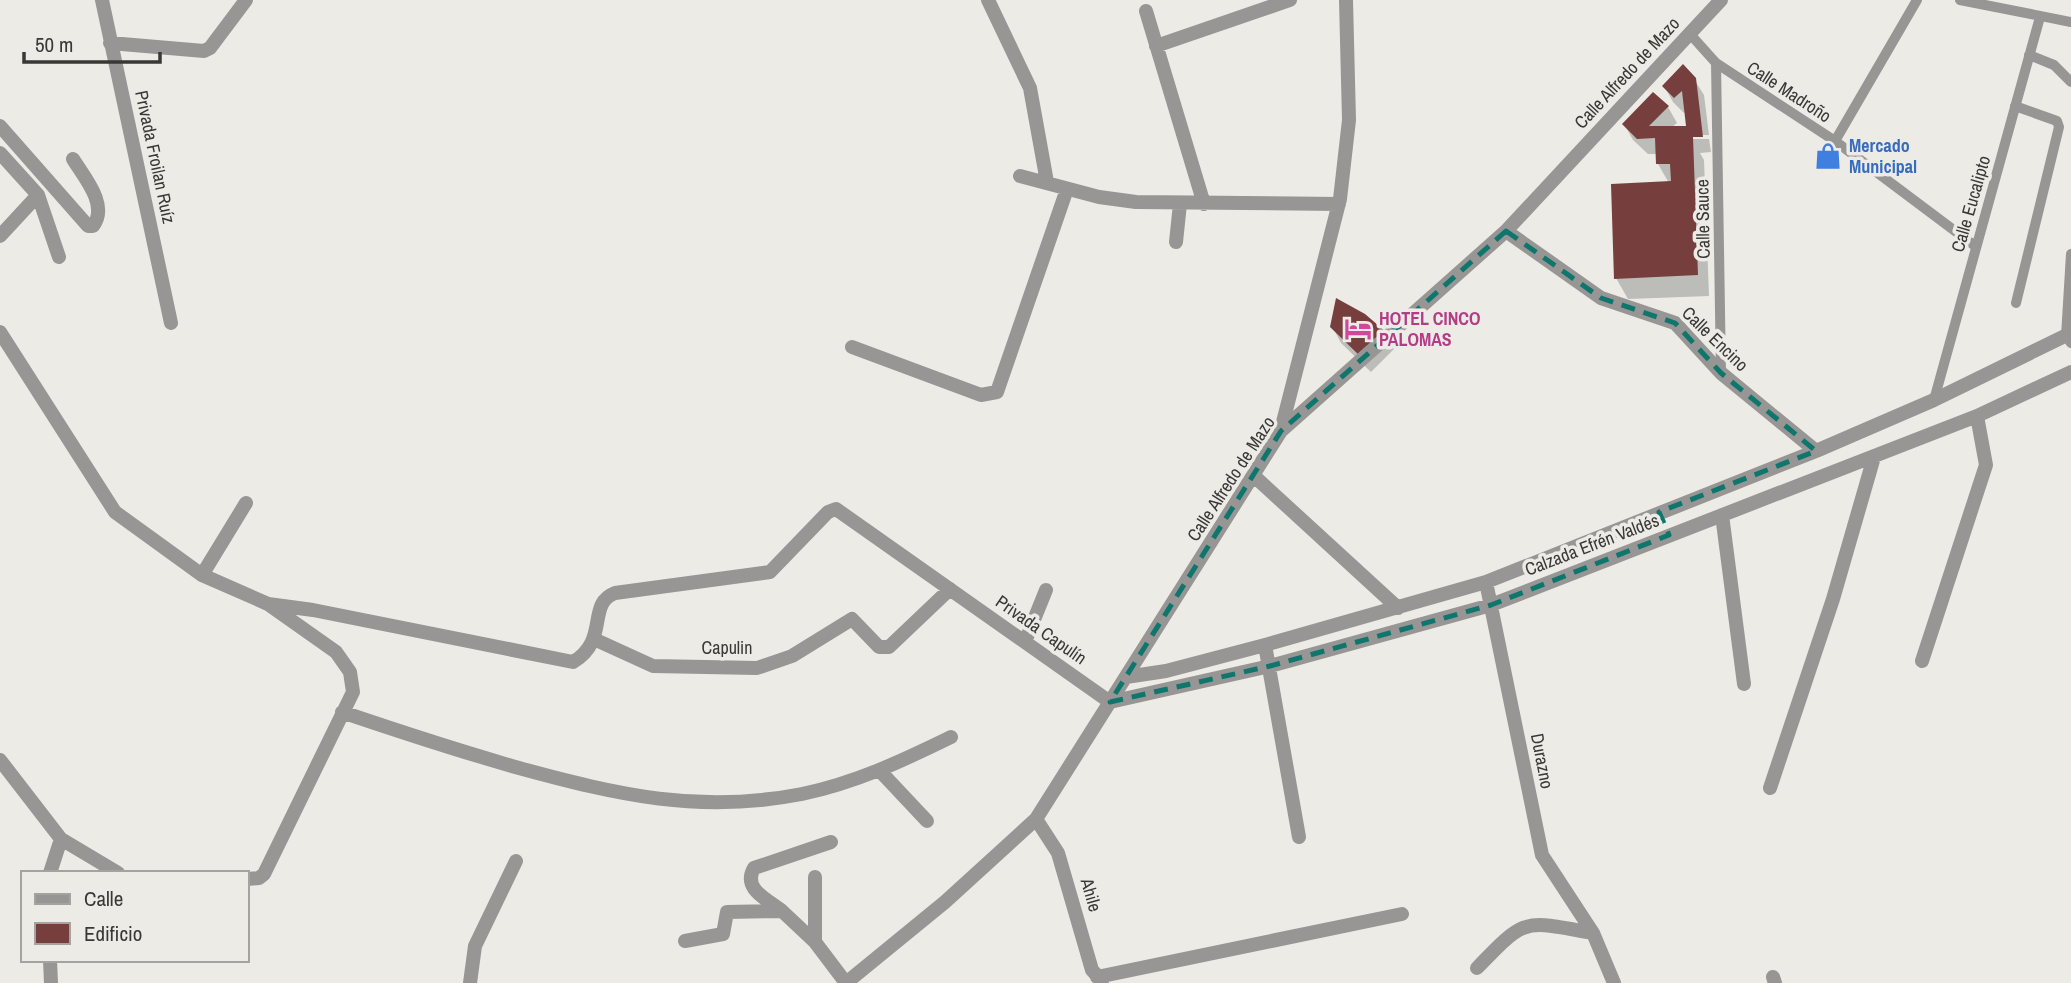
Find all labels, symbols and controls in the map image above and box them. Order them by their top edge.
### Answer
street label: Calle Alfredo de Mazo [1568,11,1685,134]
scale bar [24,21,161,65]
text: 50 m [35,30,73,59]
street label: Calle Madroño [1742,55,1836,128]
street label: Privada Froilan Ruíz [129,88,182,226]
place label: Mercado Municipal [1849,133,1917,179]
shop icon: Mercado Municipal [1813,141,1843,171]
street label: Calle Eucalipto [1945,153,1996,255]
street label: Calle Sauce [1689,179,1716,259]
street label: Calle Encino [1677,301,1754,377]
place label: HOTEL CINCO PALOMAS [1379,306,1480,352]
hotel icon: HOTEL CINCO PALOMAS [1343,314,1373,344]
street label: Calle Alfredo de Mazo [1181,411,1280,546]
street label: Calzada Efrén Valdés [1521,507,1662,582]
street label: Privada Capulín [991,589,1092,670]
street label: Capulin [702,635,752,660]
street label: Durazno [1525,731,1560,791]
legend [21,871,248,962]
street label: Ahile [1075,874,1108,914]
text: Calle [84,884,123,913]
text: Edificio [84,919,142,948]

